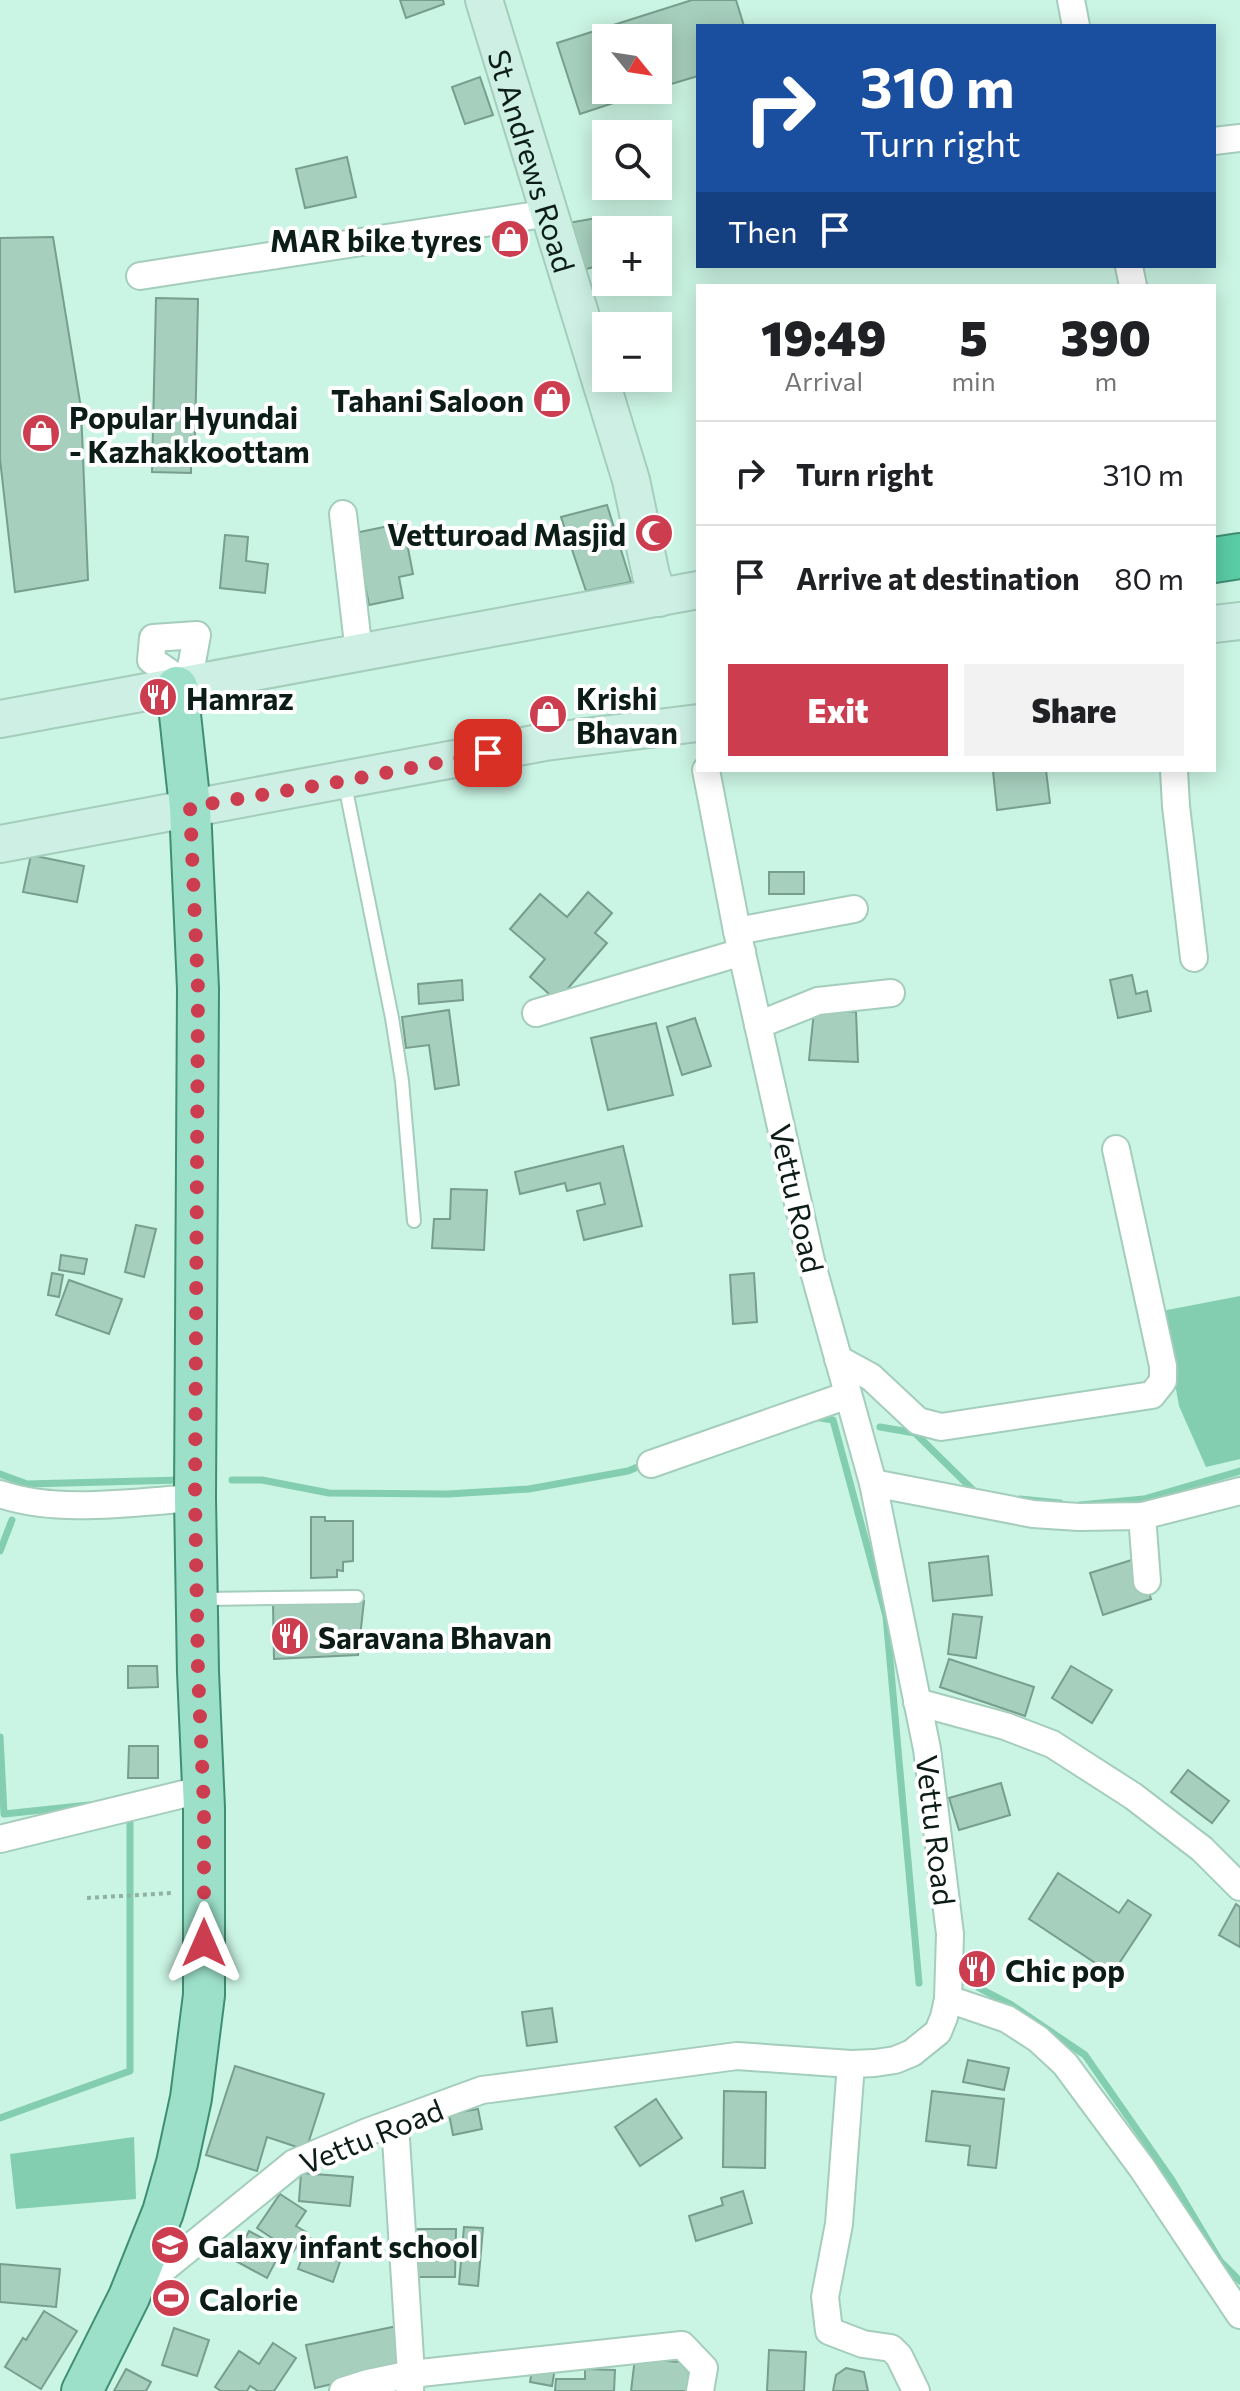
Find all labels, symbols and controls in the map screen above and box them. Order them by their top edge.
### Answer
north arrow [592,24,672,104]
map controls [592,24,672,392]
street label: St Andrews Road [482,45,585,276]
text: 310 m [860,51,1015,120]
icon: right [728,56,832,160]
button: search [592,120,672,200]
text: Turn right [860,120,1021,164]
icon: arrive [813,208,857,252]
text: Then [728,212,797,249]
button: + [592,216,672,296]
shop icon: MAR bike tyres [489,218,531,260]
place label: MAR bike tyres [270,221,482,258]
text: 19:49 [761,307,886,366]
text: 5 [959,307,988,366]
text: 390 [1061,307,1151,366]
button: − [592,312,672,392]
text: Arrival [784,365,863,396]
text: min [951,365,996,396]
text: m [1094,365,1117,396]
shop icon: Tahani Saloon [531,378,573,420]
place label: Tahani Saloon [331,381,524,418]
place label: Popular Hyundai - Kazhakkoottam [69,398,310,469]
shop icon: Popular Hyundai - Kazhakkoottam [20,412,62,454]
icon: right [728,451,772,495]
text: Turn right [796,455,933,492]
text: 310 m [1103,455,1184,492]
mosque icon: Vetturoad Masjid [633,512,675,554]
place label: Vetturoad Masjid [387,515,626,552]
icon: arrive [728,555,772,599]
text: Arrive at destination [796,559,1080,596]
text: 80 m [1114,559,1184,596]
button: Exit [728,664,948,756]
button: Share [964,664,1184,756]
restaurant icon: Hamraz [137,676,179,718]
place label: Hamraz [186,679,294,716]
place label: Krishi Bhavan [576,679,678,750]
shop icon: Krishi Bhavan [527,693,569,735]
pin [454,719,522,787]
icon: arrive [466,731,510,775]
street label: Vettu Road [763,1120,833,1276]
restaurant icon: Saravana Bhavan [269,1615,311,1657]
place label: Saravana Bhavan [318,1618,552,1655]
street label: Vettu Road [909,1753,965,1907]
position arrow [162,1901,246,1985]
restaurant icon: Chic pop [956,1948,998,1990]
place label: Chic pop [1005,1951,1125,1988]
street label: Vettu Road [294,2090,448,2180]
school or university icon: Galaxy infant school [149,2224,191,2266]
place label: Galaxy infant school [198,2227,478,2264]
sports icon: Calorie [150,2277,192,2319]
place label: Calorie [199,2280,298,2317]

